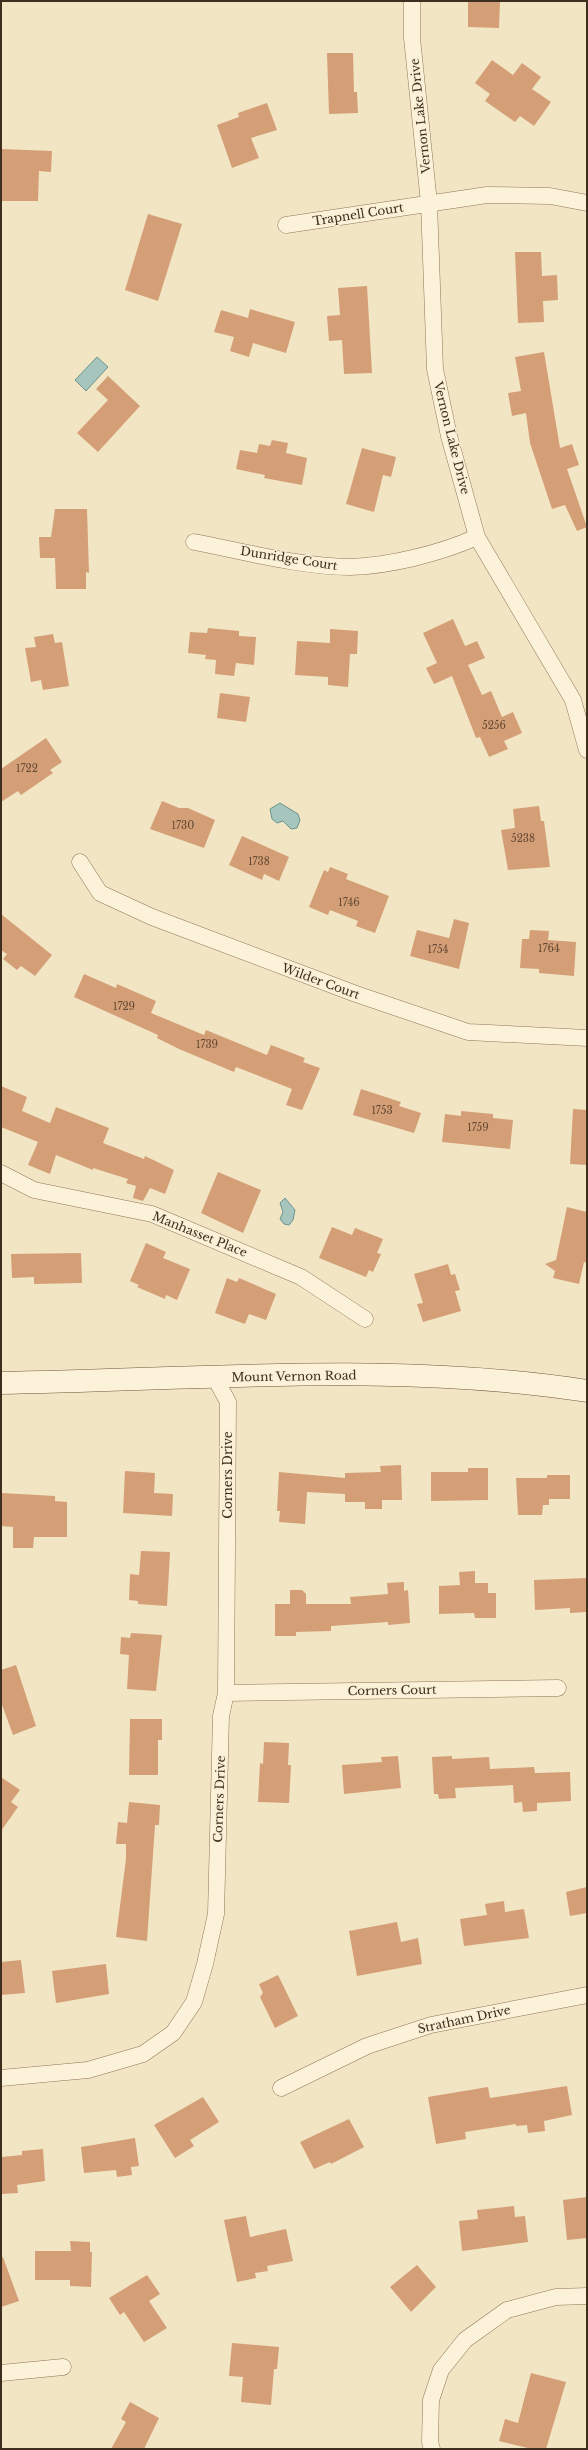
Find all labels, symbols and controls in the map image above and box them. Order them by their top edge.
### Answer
street label: Vernon Lake Drive [406,58,434,175]
street label: Trapnell Court [312,199,405,229]
street label: Vernon Lake Drive [430,379,473,496]
street label: Dunridge Court [239,543,339,573]
house number: 5256 [482,719,506,732]
house number: 1722 [16,762,38,775]
house number: 1730 [172,819,194,832]
house number: 5238 [511,832,535,845]
house number: 1738 [248,855,270,868]
house number: 1746 [338,896,360,909]
house number: 1764 [538,942,560,955]
house number: 1754 [428,943,449,956]
street label: Wilder Court [279,960,362,1002]
house number: 1729 [113,1000,135,1013]
house number: 1739 [196,1038,218,1051]
house number: 1753 [371,1104,393,1117]
house number: 1759 [467,1121,489,1134]
street label: Manhasset Place [150,1208,250,1260]
street label: Mount Vernon Road [231,1367,357,1385]
street label: Corners Drive [220,1431,235,1519]
street label: Corners Court [348,1682,437,1698]
street label: Corners Drive [210,1755,228,1843]
street label: Stratham Drive [416,2002,512,2036]

